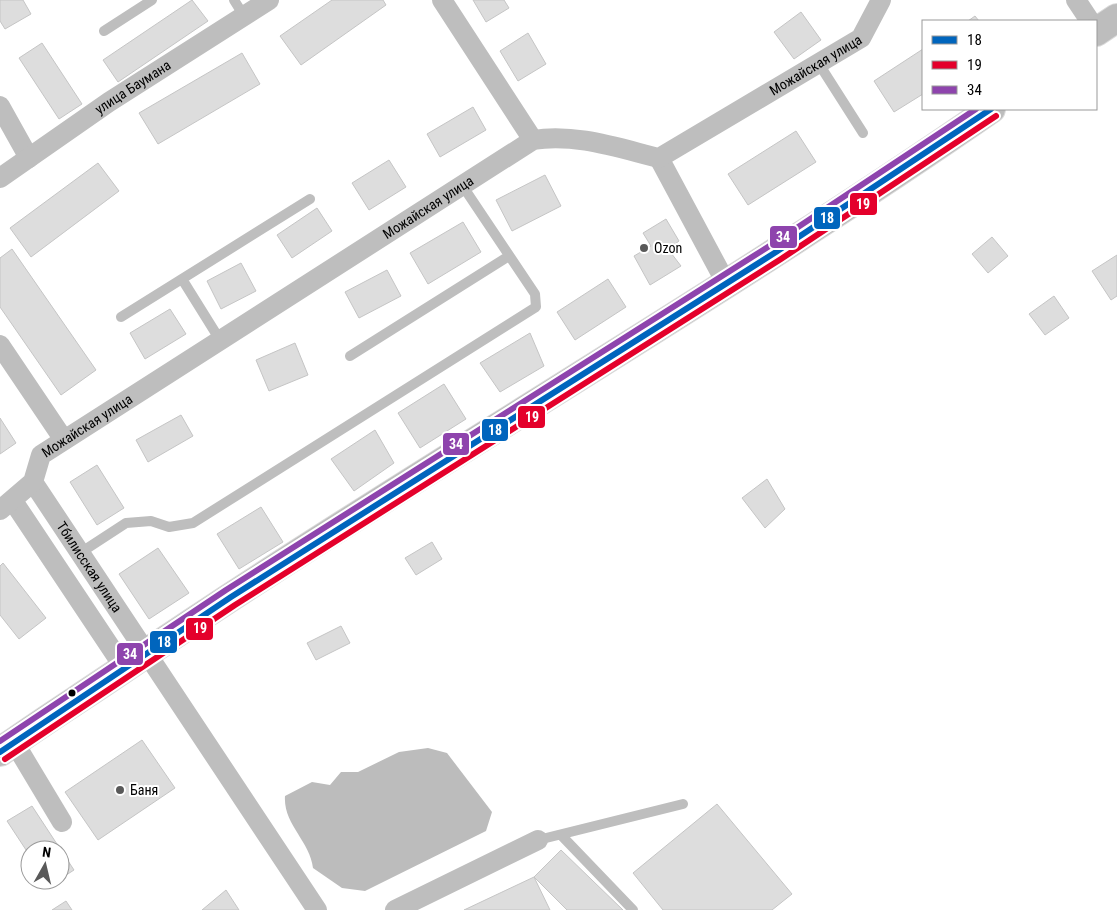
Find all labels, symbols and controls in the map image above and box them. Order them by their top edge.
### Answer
legend [922,20,1097,110]
street label: Можайская улица [767,31,865,99]
text: 18 [967,31,982,49]
text: 19 [967,56,982,74]
street label: улица Баумана [92,57,174,117]
text: 34 [967,81,982,99]
street label: Можайская улица [380,172,476,242]
line badge: 19 [849,192,878,216]
text: 19 [856,196,870,212]
line badge: 18 [813,206,841,230]
text: 18 [820,210,834,226]
line badge: 34 [769,225,798,249]
text: 34 [776,229,790,245]
place label: Ozon [654,240,682,256]
marker: Ozon [638,242,650,254]
street label: Можайская улица [39,391,135,460]
line badge: 19 [517,405,546,429]
text: 19 [525,409,539,425]
line badge: 18 [481,418,509,442]
text: 18 [488,422,502,438]
line badge: 34 [442,432,470,456]
text: 34 [449,436,463,452]
street label: Тбилисская улица [54,519,125,615]
line badge: 19 [185,617,214,641]
text: 19 [193,620,207,636]
line badge: 18 [149,630,178,654]
text: 18 [157,634,171,650]
line badge: 34 [116,642,144,666]
text: 34 [123,646,137,662]
unlabelled marker [67,688,77,698]
place label: Баня [130,782,158,798]
marker: Баня [114,784,126,796]
north arrow [20,840,70,890]
text: N [41,844,52,861]

